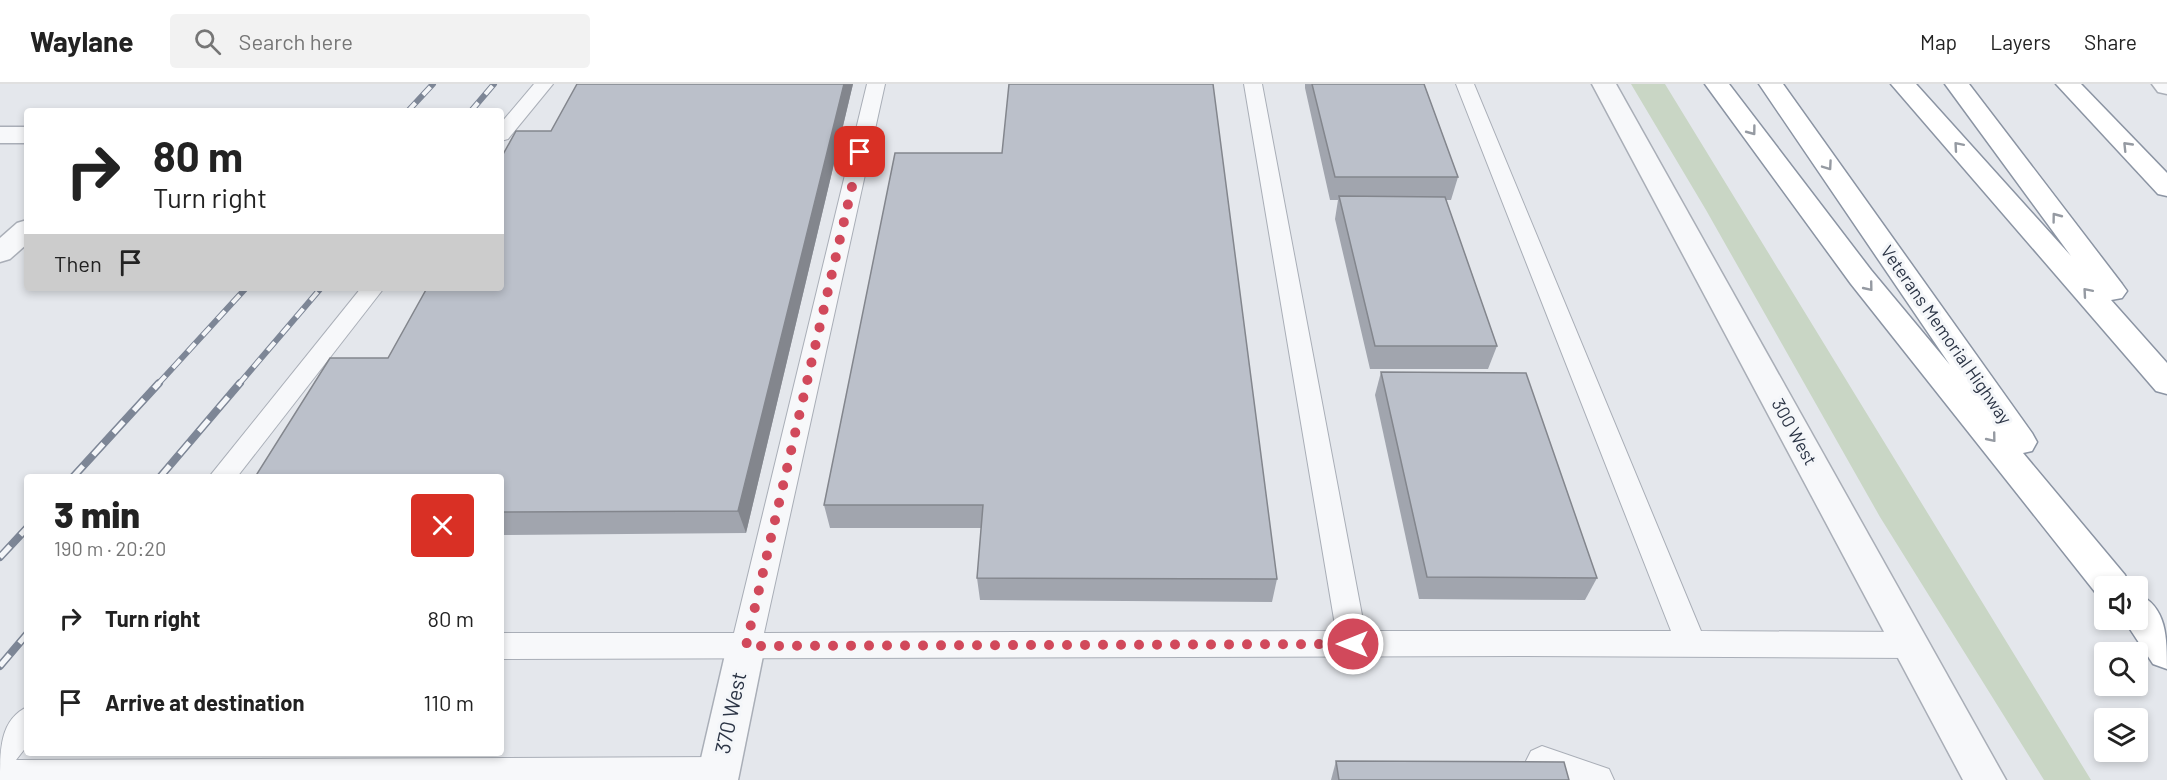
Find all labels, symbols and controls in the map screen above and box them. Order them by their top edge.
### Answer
search box [170,14,590,68]
text: Waylane [30,24,134,58]
icon: search [191,25,224,58]
text: Search here [239,28,353,54]
text: Map [1920,29,1957,54]
text: Layers [1990,29,2051,54]
text: Share [2084,29,2137,54]
one-way arrow [1744,124,1755,135]
pin [834,126,885,177]
text: 80 m [153,130,243,180]
icon: right [54,132,132,210]
icon: arrive [843,135,876,168]
one-way arrow [1954,142,1965,153]
one-way arrow [2123,142,2134,153]
one-way arrow [1821,160,1832,171]
text: Turn right [153,181,267,213]
one-way arrow [2053,212,2064,223]
street label: Veterans Memorial Highway [1877,241,2017,428]
icon: arrive [114,246,147,279]
text: Then [54,250,102,276]
one-way arrow [1861,280,1872,291]
one-way arrow [2083,288,2094,299]
street label: 300 West [1768,394,1822,469]
one-way arrow [1984,431,1995,442]
text: 3 min [54,492,140,535]
button: close [411,494,474,557]
text: 190 m · 20:20 [54,536,166,560]
map controls [2094,576,2148,762]
button: sound [2094,576,2148,630]
icon: right [54,602,87,635]
text: Turn right [105,605,200,631]
text: 80 m [428,605,474,631]
position arrow [1321,612,1385,676]
button: search [2094,642,2148,696]
street label: 370 West [709,670,750,756]
icon: arrive [54,686,87,719]
text: Arrive at destination [105,689,304,715]
text: 110 m [424,689,474,715]
button: layers [2094,708,2148,762]

